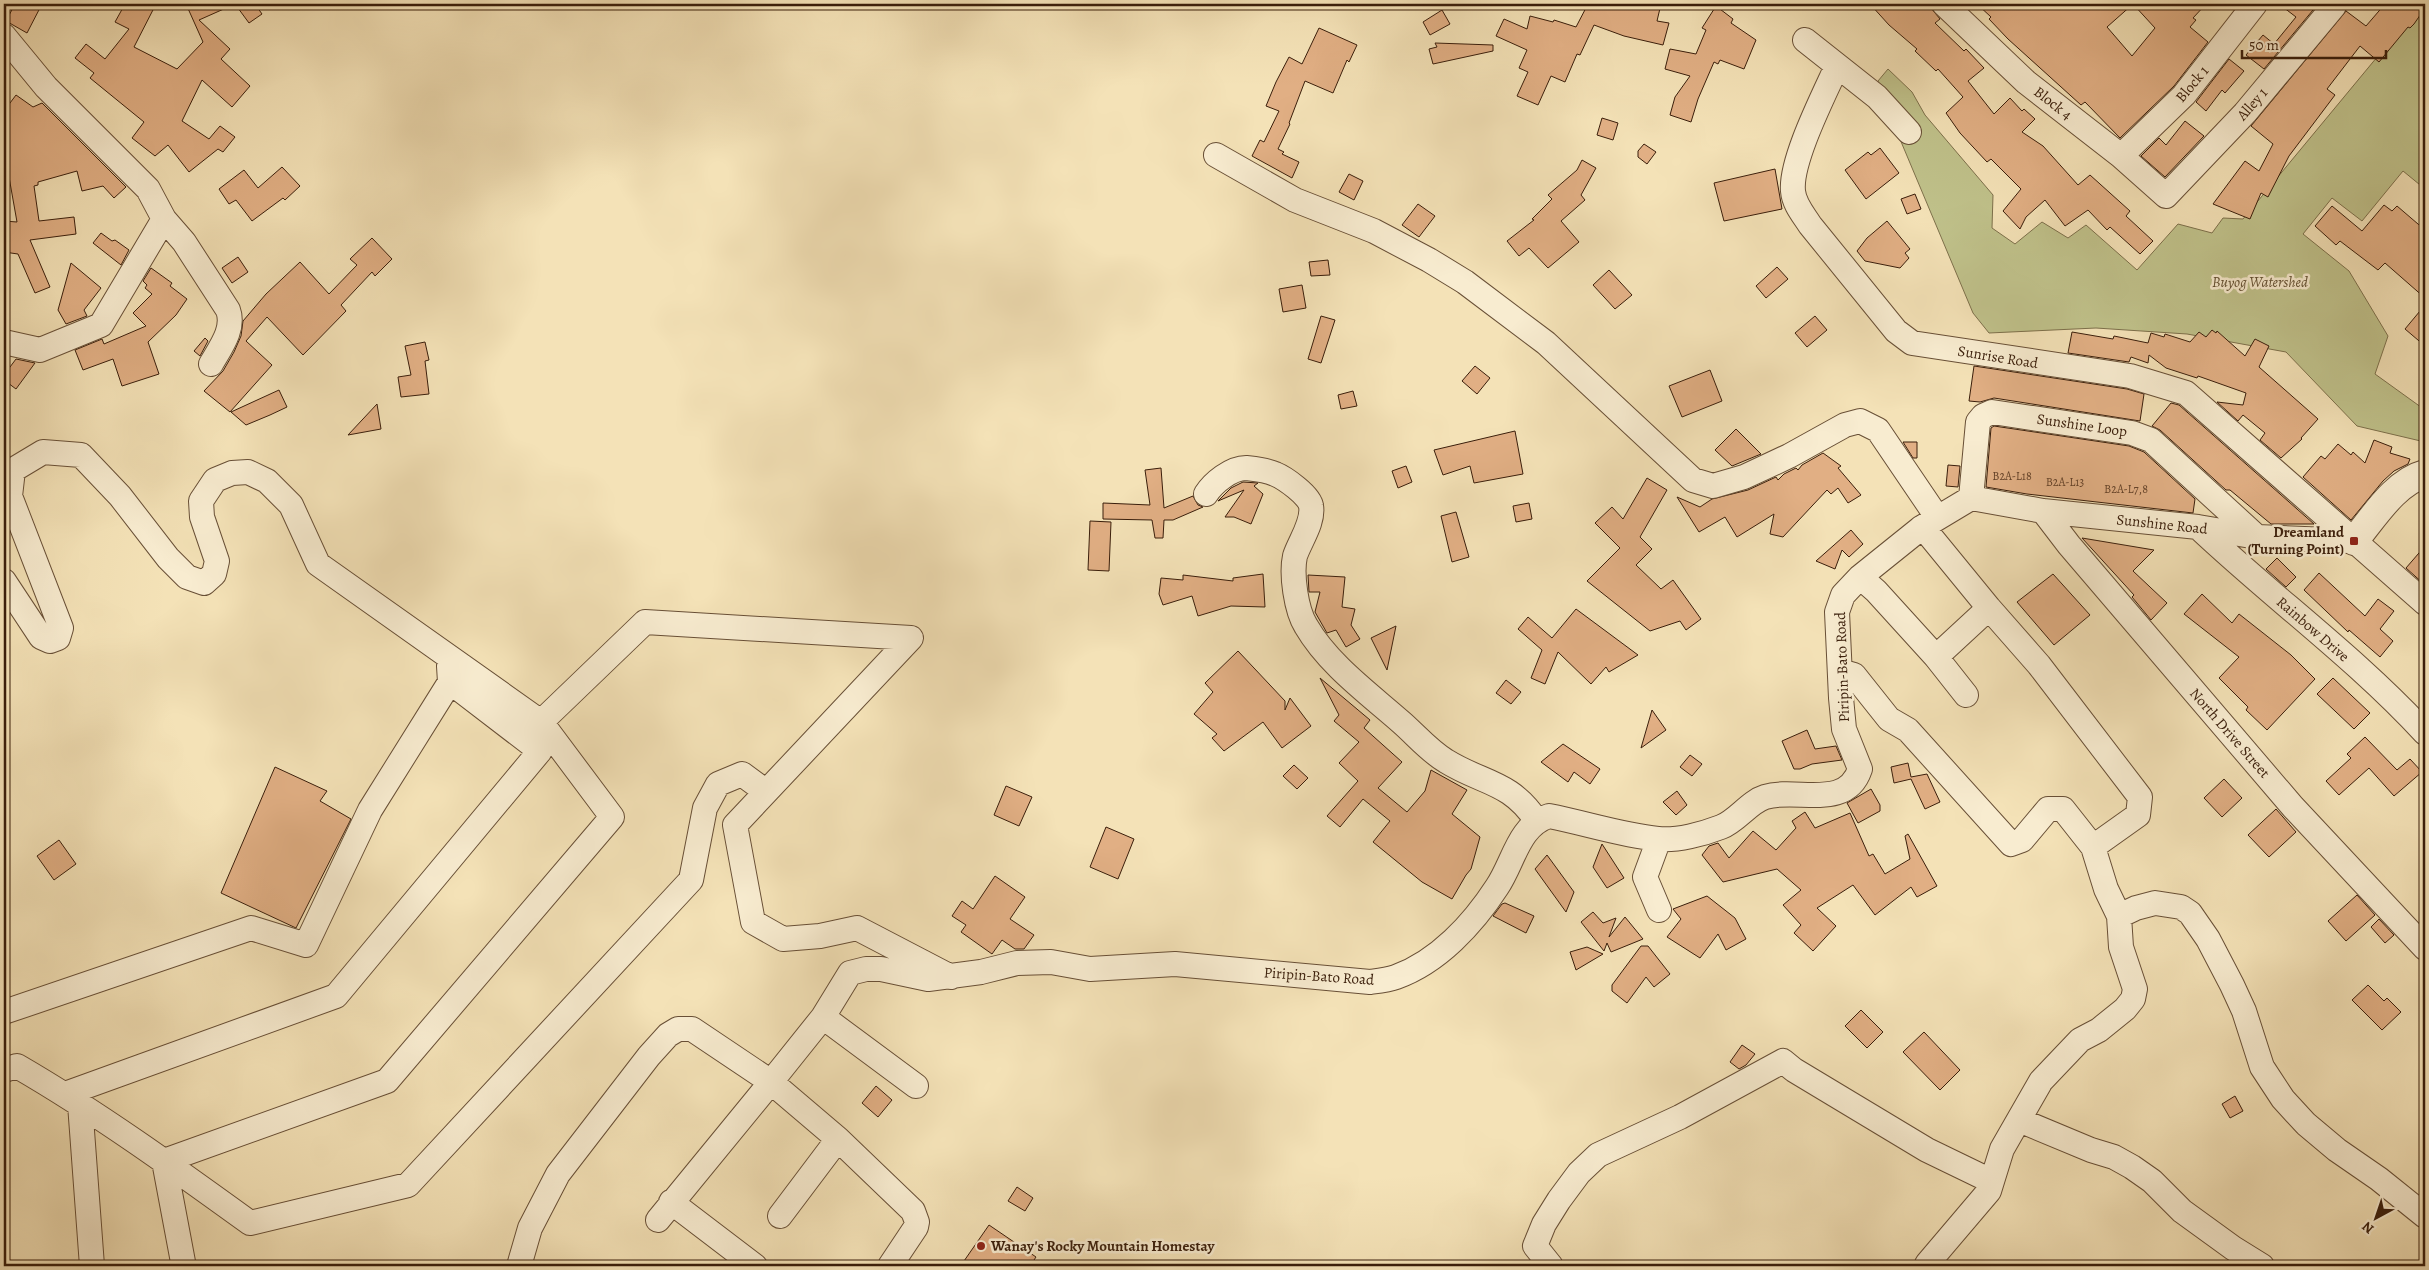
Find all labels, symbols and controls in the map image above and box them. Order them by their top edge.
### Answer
scale bar [2242,28,2385,60]
text: 50 m [2249,35,2279,55]
street label: Block 1 [2171,61,2213,107]
street label: Block 4 [2030,82,2077,124]
street label: Alley 1 [2232,83,2272,125]
park label: Buyog Watershed [2212,272,2308,292]
street label: Sunrise Road [1956,341,2041,373]
street label: Sunshine Loop [2036,409,2128,441]
house number: B2A-L18 [1992,468,2032,484]
house number: B2A-L13 [2046,474,2084,490]
house number: B2A-L7,8 [2104,481,2148,497]
street label: Sunshine Road [2115,509,2210,539]
place label: Dreamland (Turning Point) [2247,522,2345,559]
marker: Dreamland (Turning Point) [2348,535,2360,547]
street label: Rainbow Drive [2272,592,2354,666]
street label: Piripin-Bato Road [1830,610,1854,723]
street label: North Drive Street [2185,684,2275,782]
street label: Piripin-Bato Road [1263,962,1376,990]
north arrow [2352,1192,2402,1242]
text: N [2358,1217,2378,1238]
place label: Wanay's Rocky Mountain Homestay [990,1236,1215,1256]
marker: Wanay's Rocky Mountain Homestay [975,1240,987,1252]

